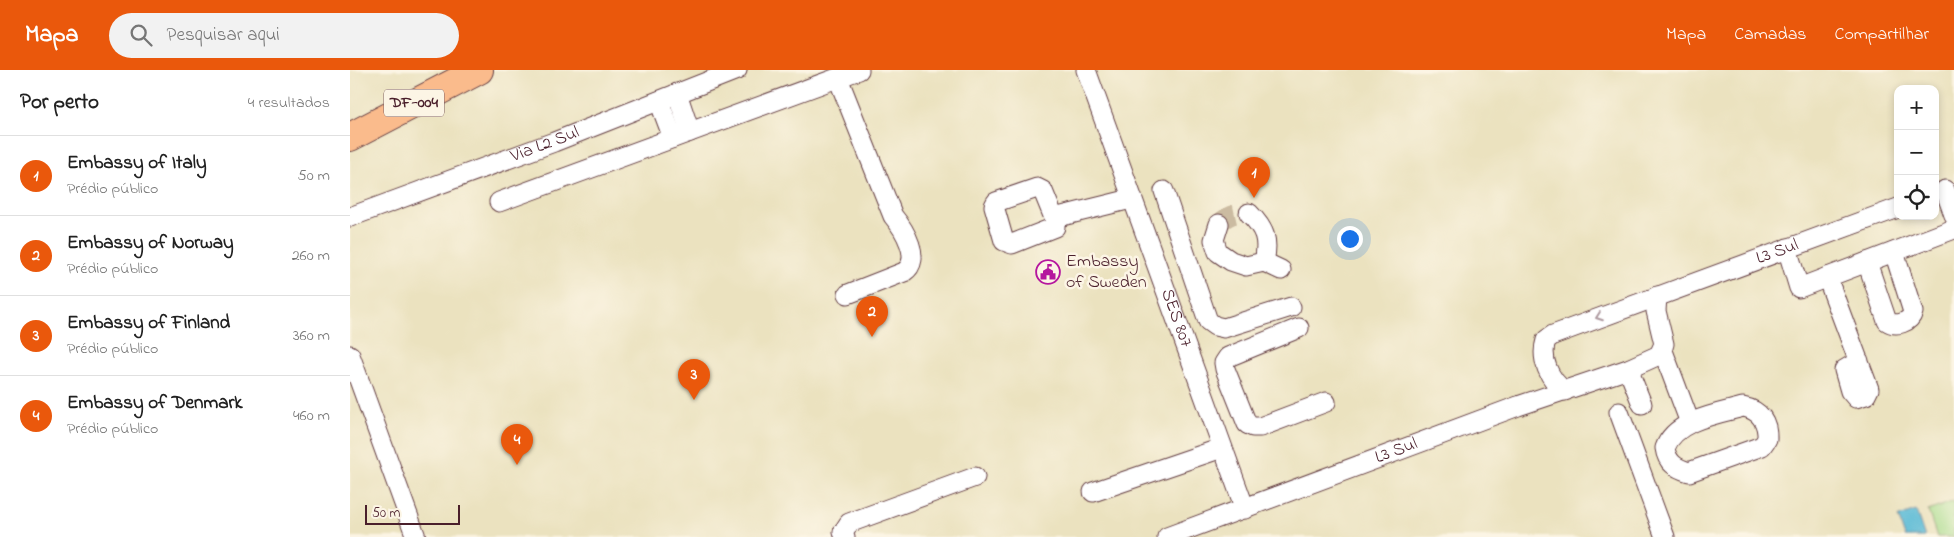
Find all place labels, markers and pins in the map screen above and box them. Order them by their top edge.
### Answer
pin: 1 [1238,157,1270,198]
place label: Embassy of Sweden [1066,249,1147,296]
public building icon: Embassy of Sweden [1035,259,1061,285]
pin: 2 [856,296,888,337]
pin: 3 [678,359,710,400]
pin: 4 [501,424,533,465]

